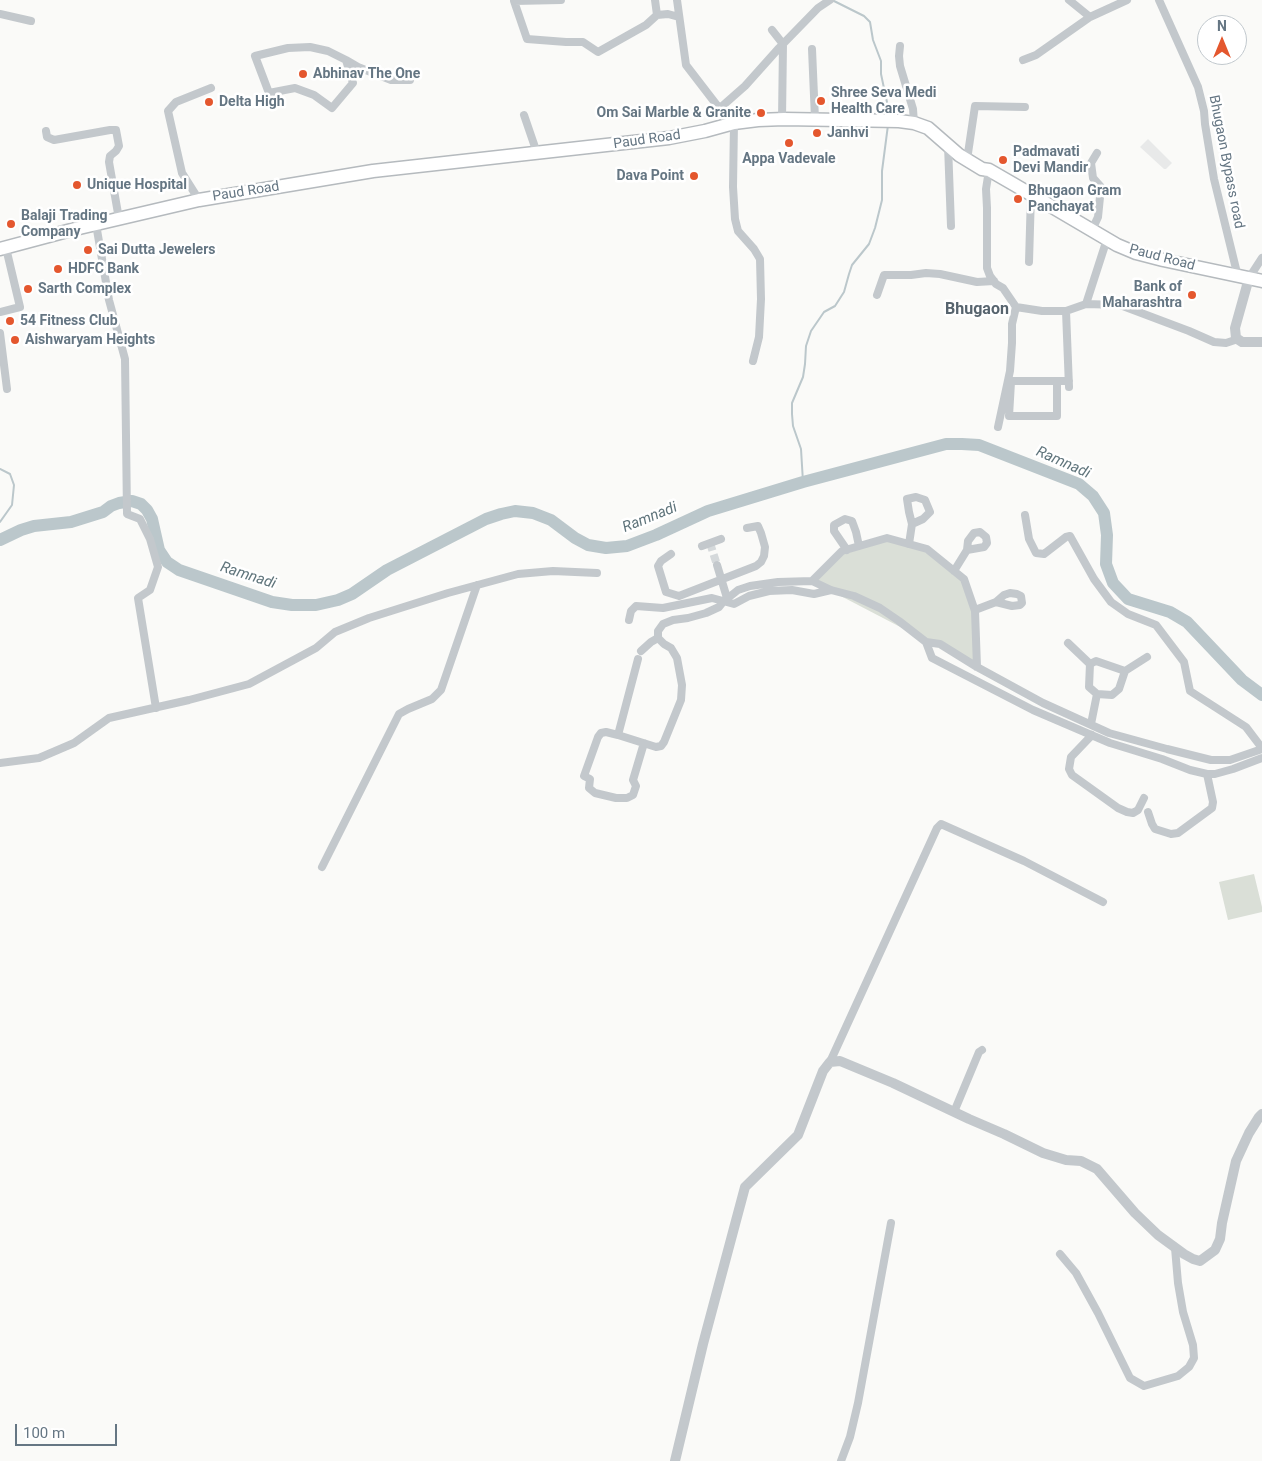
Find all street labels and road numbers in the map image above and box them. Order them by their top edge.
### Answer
street label: Bhugaon Bypass road [1205,94,1247,230]
street label: Paud Road [612,127,682,153]
street label: Paud Road [211,178,281,206]
street label: Paud Road [1127,241,1197,275]

